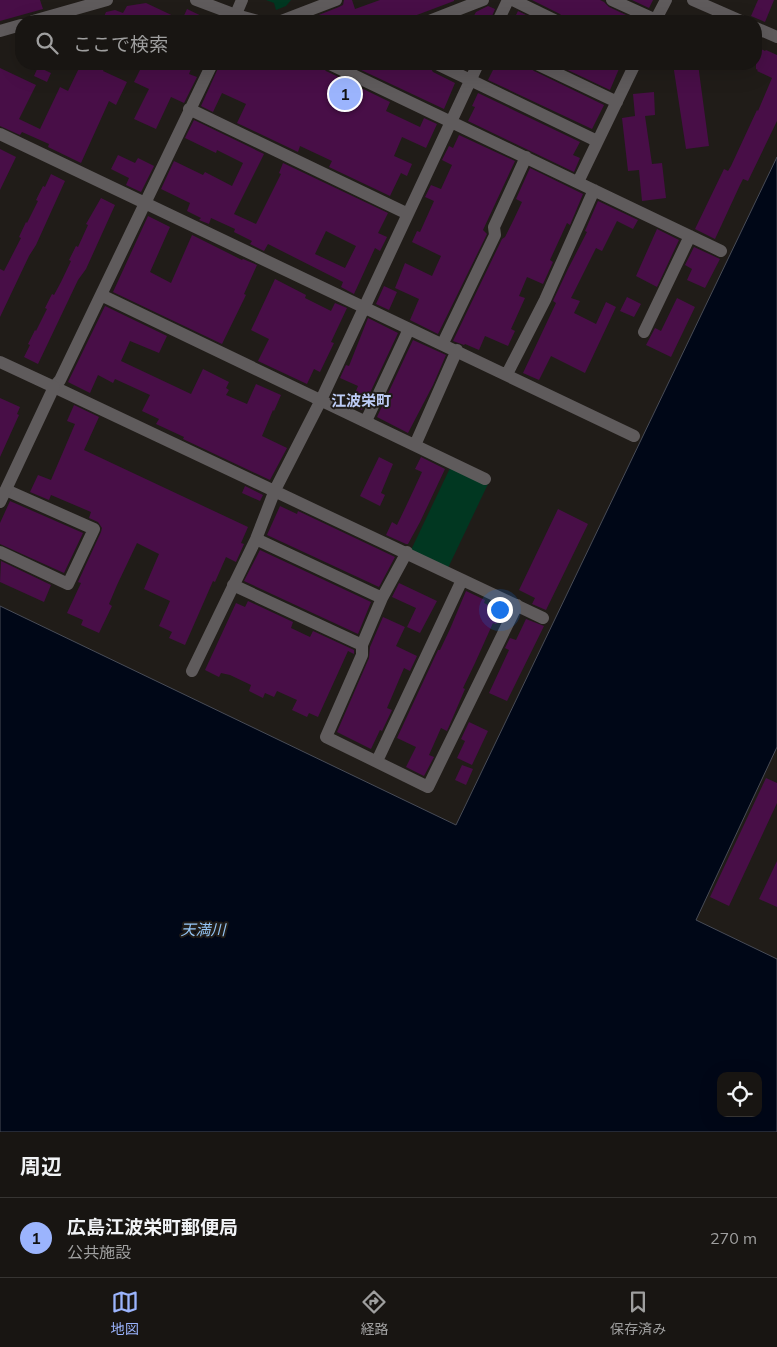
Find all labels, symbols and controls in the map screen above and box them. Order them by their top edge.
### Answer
search box [15,15,762,70]
icon: search [33,29,61,57]
text: ここで検索 [73,32,168,56]
pin: 1 [329,75,361,113]
district label: 江波栄町 [331,391,391,410]
your location [487,597,513,623]
water label: 天満川 [180,920,227,939]
map controls [717,1072,762,1117]
button: locate [717,1072,762,1117]
text: 周辺 [20,1153,62,1179]
text: 広島江波栄町郵便局 [67,1215,238,1239]
text: 1 [31,1228,41,1248]
text: 270 m [710,1228,757,1248]
text: 公共施設 [67,1242,131,1262]
tab: 地図 [111,1288,139,1338]
tab: 経路 [360,1288,388,1338]
tab: 保存済み [610,1288,666,1338]

